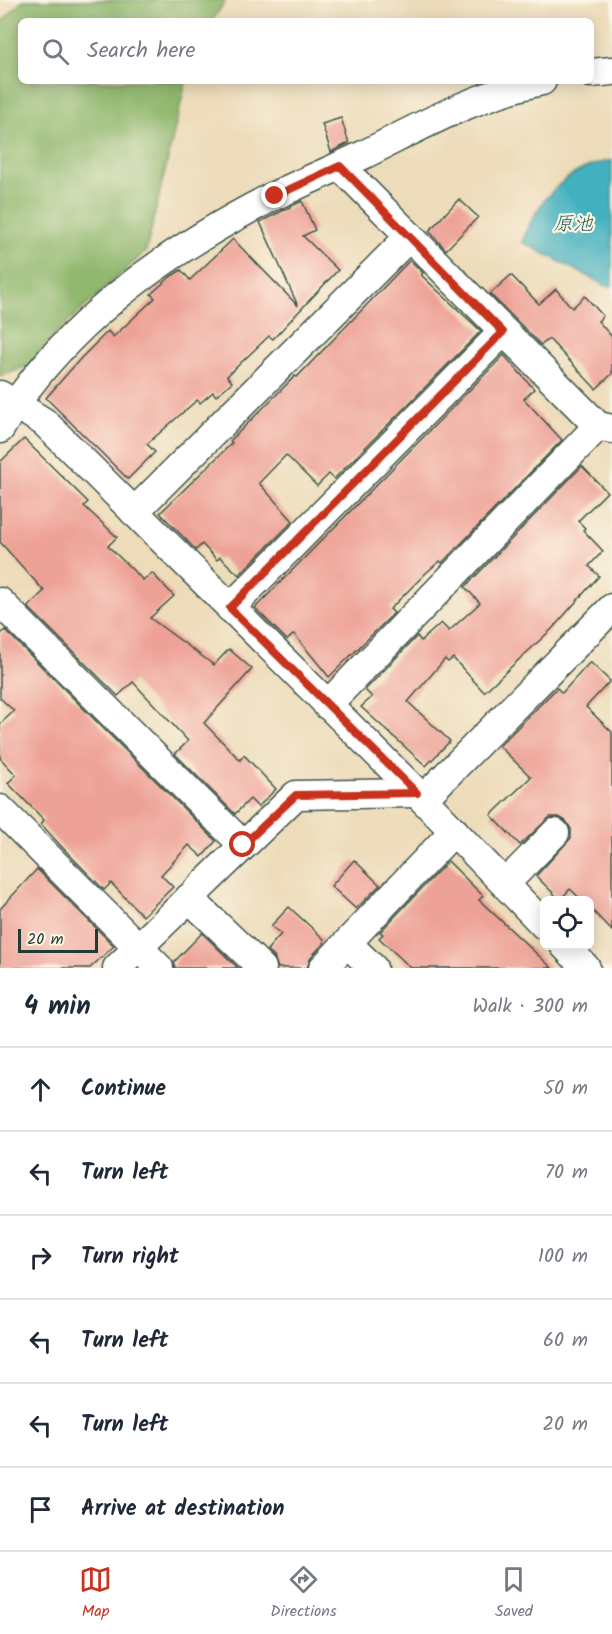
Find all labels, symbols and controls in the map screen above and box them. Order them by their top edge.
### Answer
search box [18,18,594,84]
text: Search here [87,34,195,69]
icon: search [39,35,72,68]
route end [261,182,287,208]
water label: 原池 [553,209,594,241]
route start [229,831,255,857]
map controls [540,896,594,950]
button: locate [540,896,594,950]
scale bar [18,926,98,953]
text: 20 m [27,927,63,952]
text: 4 min [24,986,91,1028]
text: Walk · 300 m [473,991,588,1023]
text: Continue [81,1072,166,1107]
icon: ahead [24,1073,57,1106]
text: 50 m [543,1073,588,1105]
text: Turn left [81,1156,168,1191]
icon: left [24,1157,57,1190]
text: 70 m [545,1157,588,1189]
text: Turn right [81,1240,179,1275]
icon: right [24,1241,57,1274]
text: 100 m [538,1241,588,1273]
text: Turn left [81,1324,168,1359]
icon: left [24,1325,57,1358]
text: 60 m [543,1325,588,1357]
text: Turn left [81,1408,168,1443]
icon: left [24,1409,57,1442]
text: 20 m [542,1409,588,1441]
text: Arrive at destination [81,1492,284,1527]
icon: arrive [24,1493,57,1526]
tab: Map [79,1563,112,1624]
tab: Directions [270,1563,337,1624]
tab: Saved [495,1563,533,1624]

